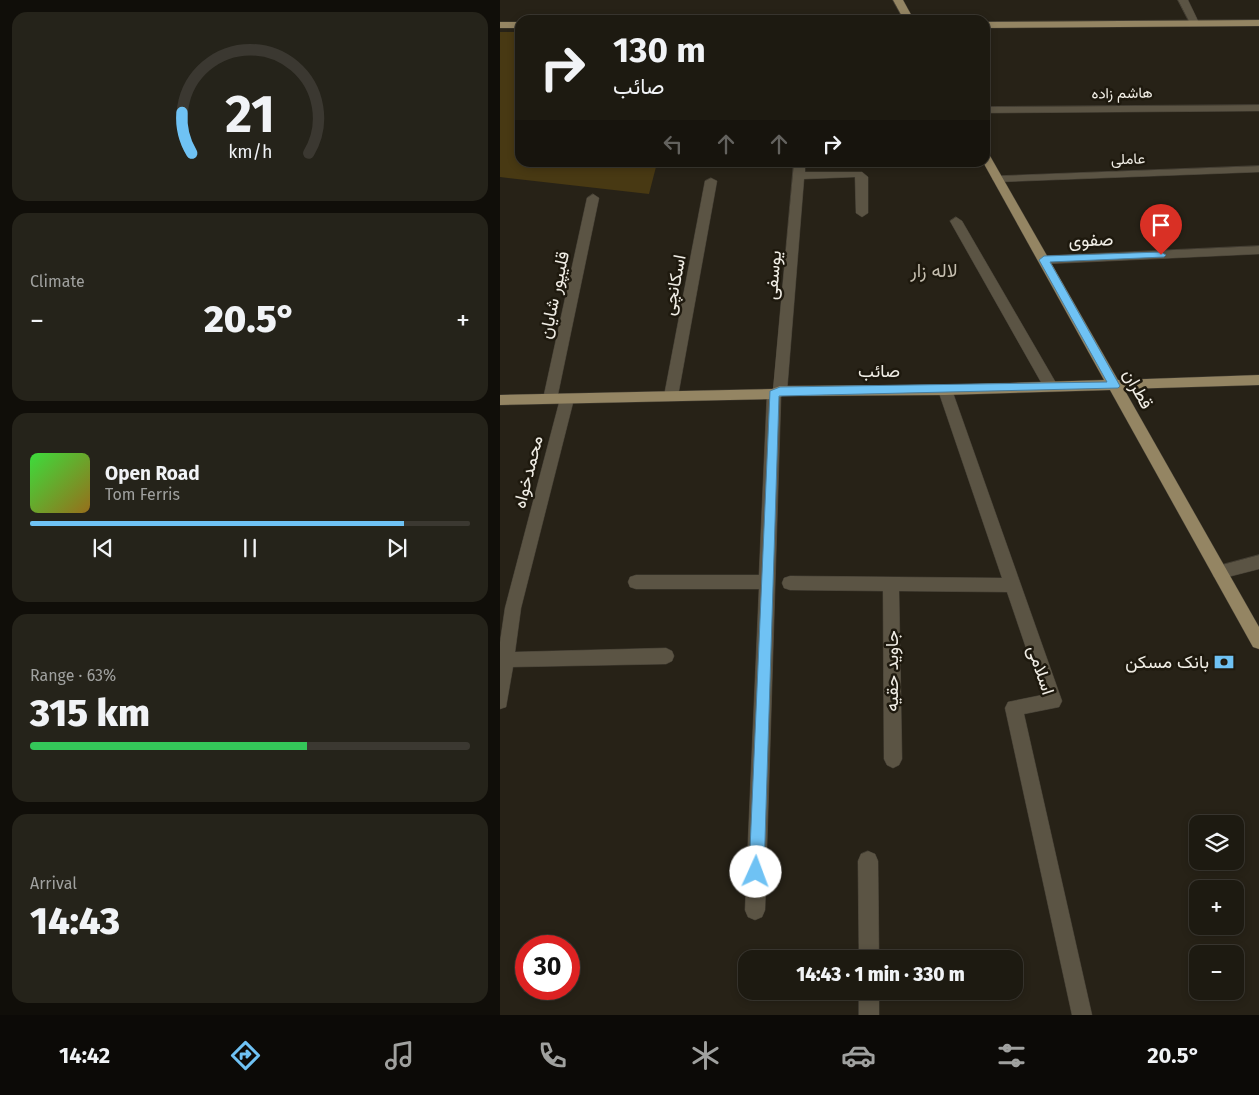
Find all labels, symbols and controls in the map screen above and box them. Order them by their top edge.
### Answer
text: 130 m [613,29,706,71]
icon: right [530,35,595,100]
text: صائب [613,73,664,100]
text: 21 [225,83,275,146]
street label: هاشم زاده [1091,83,1153,104]
icon: left [659,130,687,158]
icon: ahead [712,130,740,158]
icon: ahead [765,130,793,158]
icon: right [818,130,846,158]
text: km/h [228,141,272,163]
street label: عاملی [1111,149,1146,170]
pin [1140,204,1182,255]
icon: arrive [1147,211,1175,239]
street label: صفوی [1068,228,1114,252]
street label: قلیپور شایان [534,249,575,341]
street label: یوسفی [760,249,786,301]
street label: اسکانچی [657,253,692,317]
district label: لاله زار [909,259,958,282]
text: Climate [30,272,85,291]
text: 20.5° [204,296,296,342]
text: − [30,304,44,337]
text: + [456,304,470,337]
street label: صائب [858,360,900,382]
street label: قطران [1118,365,1158,413]
street label: محمدخواه [508,433,548,511]
text: Open Road [105,462,200,485]
text: Tom Ferris [105,485,180,504]
icon: previous [89,534,117,562]
icon: pause [236,534,264,562]
icon: next [383,534,411,562]
street label: جاوید حقیه [881,630,903,712]
street label: اسلامی [1023,642,1059,698]
place label: بانک مسکن [1125,651,1209,673]
bank icon: بانک مسکن [1213,651,1235,673]
text: Range · 63% [30,666,116,685]
text: 315 km [30,690,150,736]
map controls [1189,815,1244,1000]
button: layers [1189,815,1244,870]
position arrow [729,845,781,897]
text: Arrival [30,874,77,893]
button: + [1189,880,1244,935]
text: 14:43 [30,898,120,944]
speed limit sign: 30 [515,935,580,1000]
button: − [1189,945,1244,1000]
text: 14:43 · 1 min · 330 m [796,963,965,986]
icon: directions [228,1038,263,1073]
icon: music [382,1038,417,1073]
icon: phone [535,1038,570,1073]
icon: climate [688,1038,723,1073]
icon: car [841,1038,876,1073]
icon: filters [994,1038,1029,1073]
text: 14:42 [59,1042,110,1069]
text: 20.5° [1147,1042,1200,1069]

